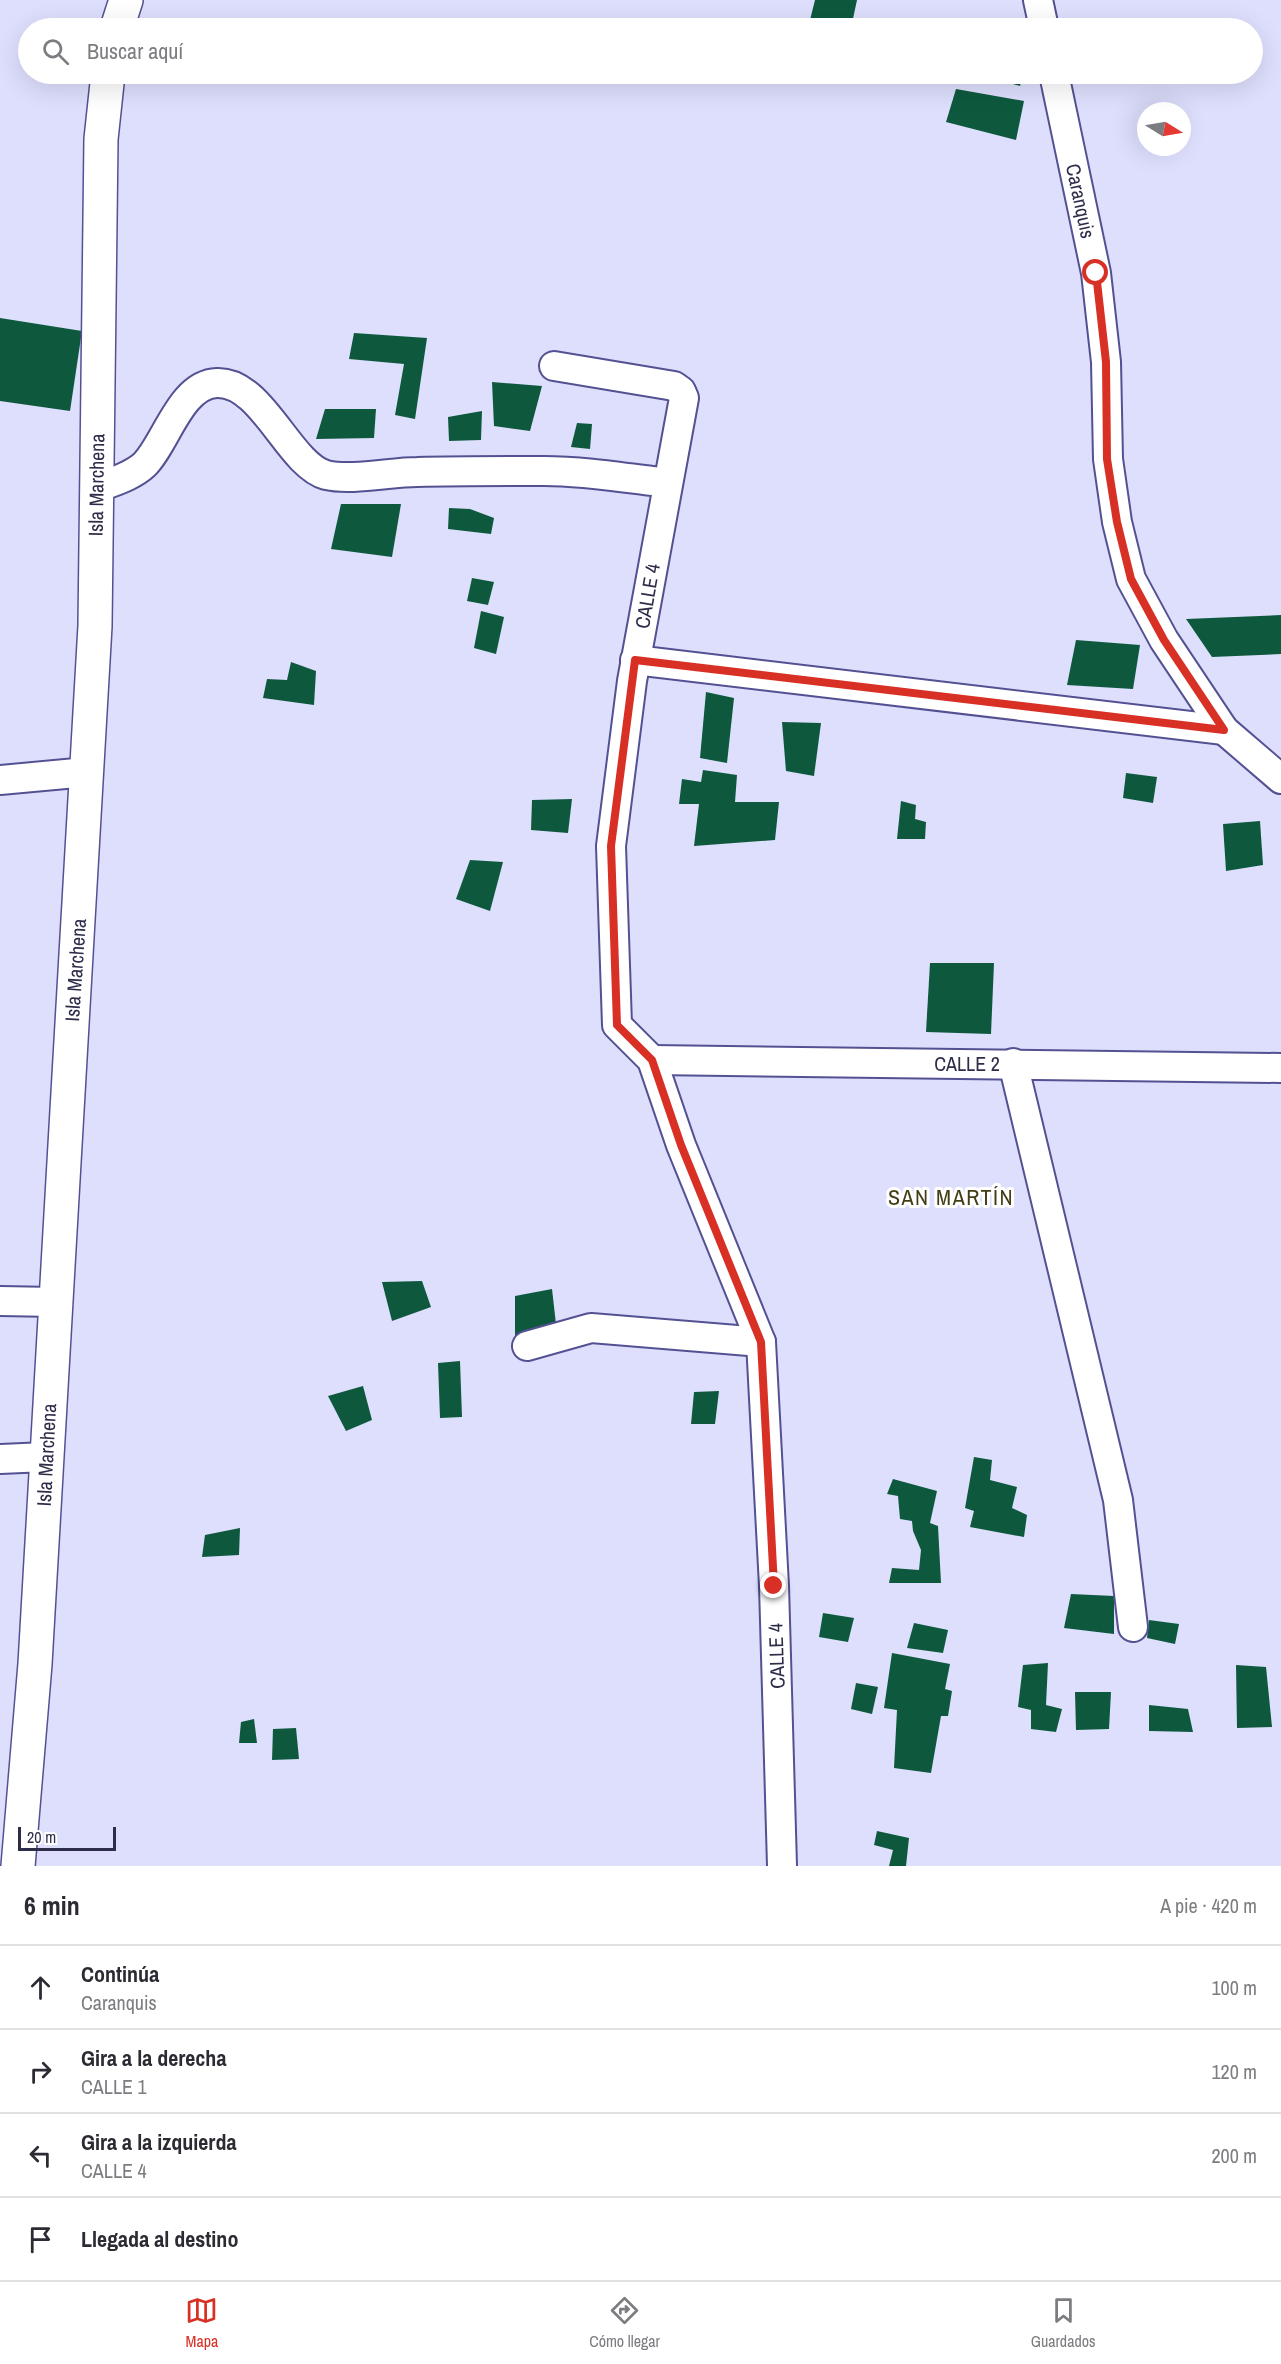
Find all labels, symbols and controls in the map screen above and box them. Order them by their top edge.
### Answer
search box [18,18,1263,84]
icon: search [39,35,72,68]
text: Buscar aquí [87,36,183,66]
north arrow [1137,102,1191,156]
street label: Caranquis [1060,161,1102,241]
route start [1082,259,1108,285]
street label: Isla Marchena [82,433,110,537]
street label: CALLE 4 [628,561,666,631]
street label: Isla Marchena [58,918,92,1022]
street label: CALLE 2 [934,1050,1000,1077]
district label: SAN MARTÍN [888,1182,1014,1212]
street label: Isla Marchena [30,1403,62,1507]
route end [760,1572,786,1598]
street label: CALLE 4 [761,1623,791,1689]
scale bar [18,1824,116,1852]
text: 20 m [27,1826,56,1848]
text: 6 min [24,1888,80,1923]
text: A pie · 420 m [1160,1892,1257,1919]
text: Continúa [81,1959,159,1989]
icon: ahead [24,1971,57,2004]
text: 100 m [1211,1974,1257,2001]
text: Caranquis [81,1989,157,2016]
text: Gira a la derecha [81,2043,226,2073]
icon: right [24,2055,57,2088]
text: 120 m [1211,2058,1257,2085]
text: CALLE 1 [81,2073,147,2100]
text: Gira a la izquierda [81,2127,236,2157]
icon: left [24,2139,57,2172]
text: 200 m [1211,2142,1257,2169]
text: CALLE 4 [81,2157,147,2184]
icon: arrive [24,2223,57,2256]
text: Llegada al destino [81,2224,238,2254]
tab: Mapa [185,2294,218,2352]
tab: Cómo llegar [589,2294,660,2352]
tab: Guardados [1031,2294,1096,2352]

